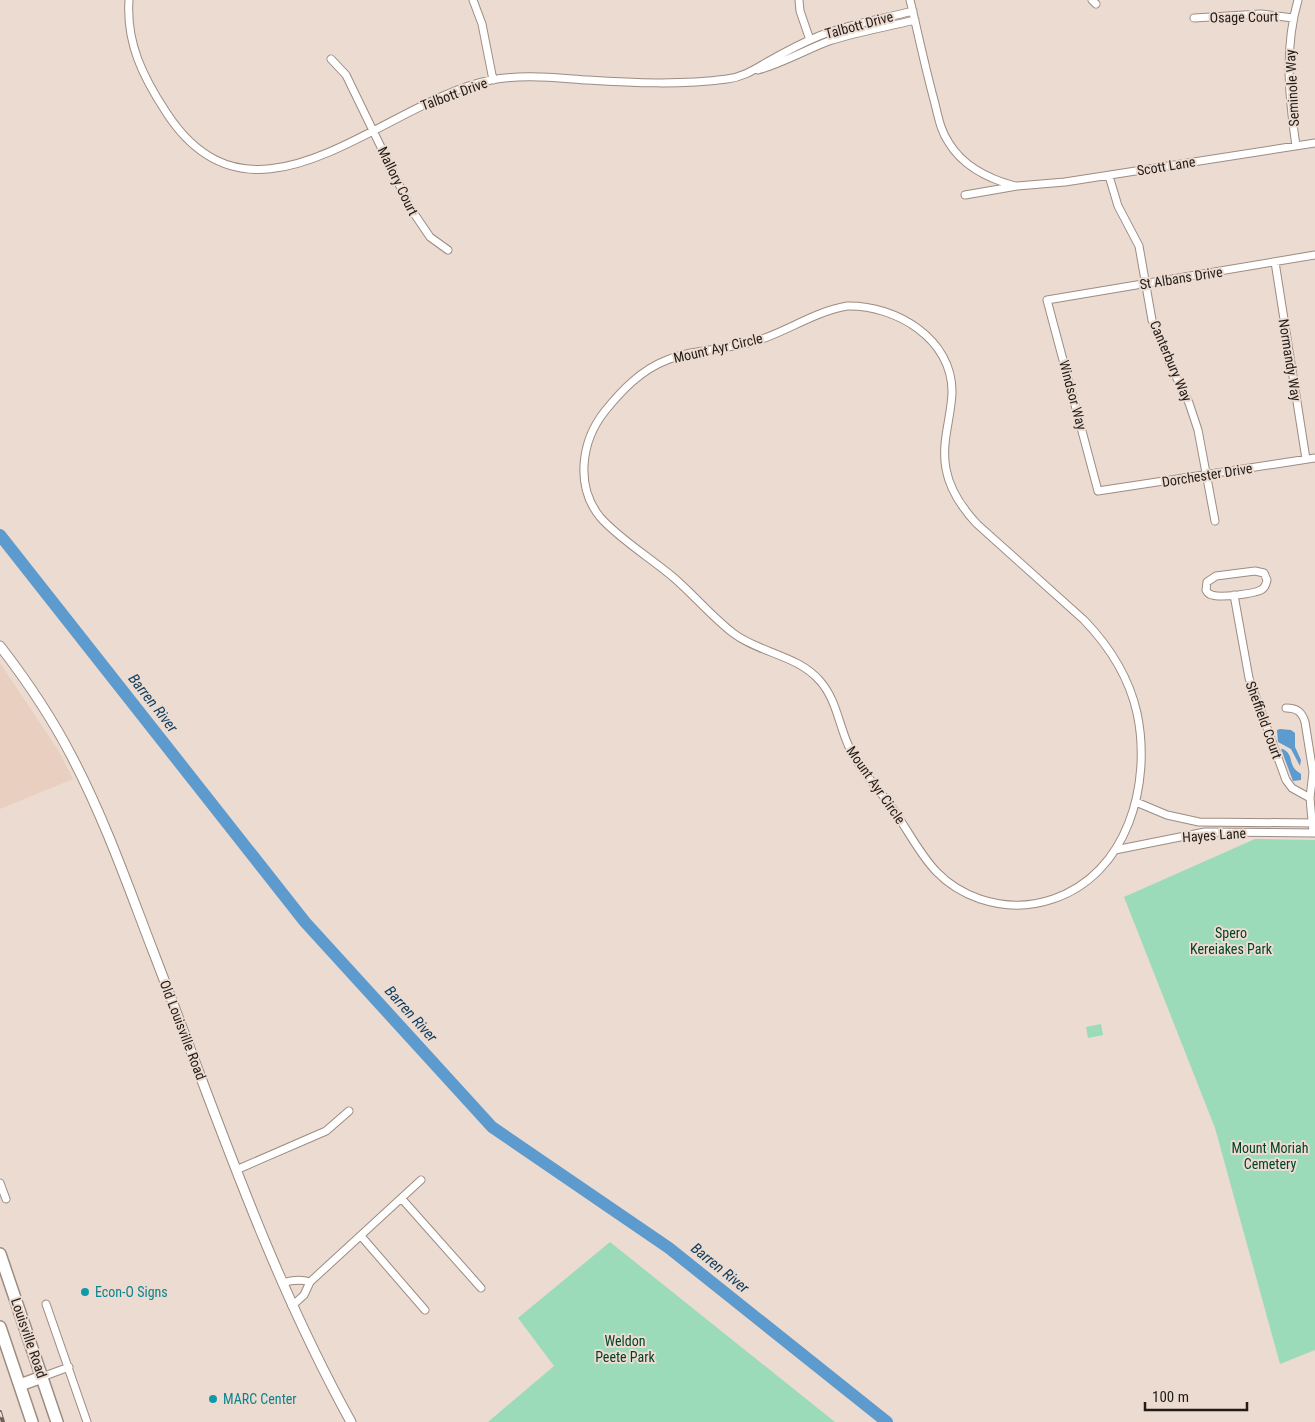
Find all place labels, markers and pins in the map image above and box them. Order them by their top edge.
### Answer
place label: Econ-O Signs [95,1284,168,1300]
marker: Econ-O Signs [79,1286,91,1298]
place label: MARC Center [223,1391,297,1407]
marker: MARC Center [207,1393,219,1405]

